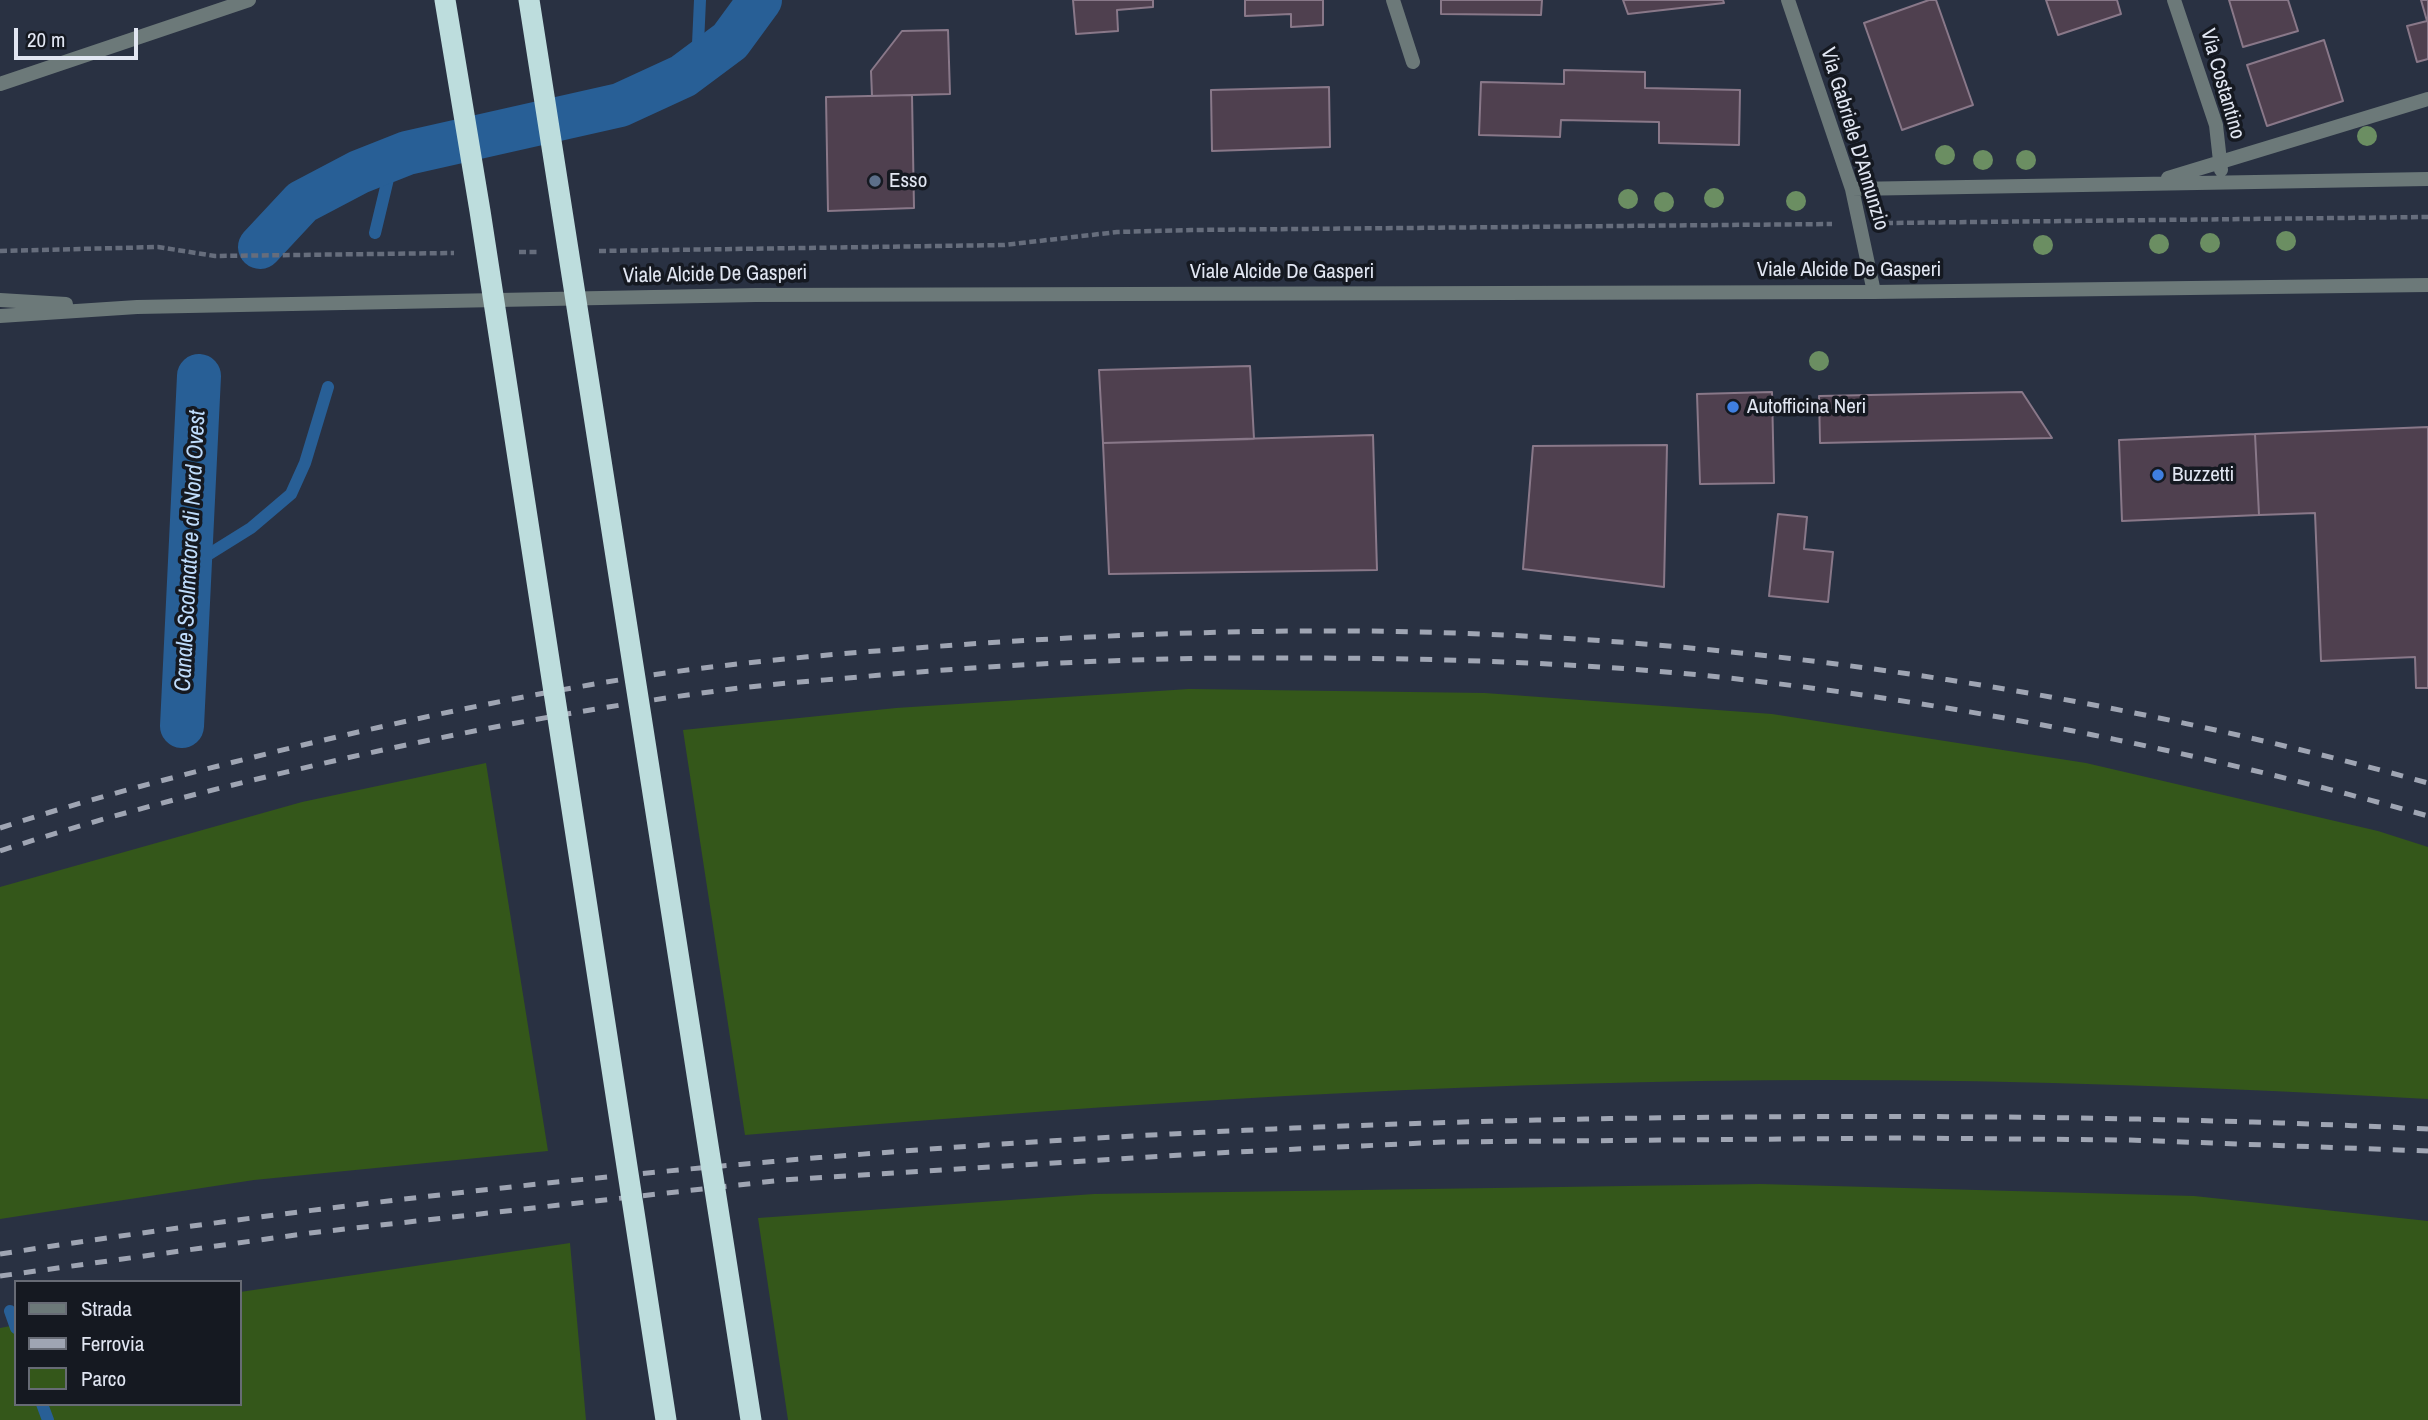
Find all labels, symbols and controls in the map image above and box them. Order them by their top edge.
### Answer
scale bar [18,14,142,58]
text: 20 m [27,25,65,54]
street label: Via Costantino [2194,26,2250,142]
street label: Via Gabriele D'Annunzio [1814,45,1894,233]
place label: Esso [889,168,927,194]
marker: Esso [867,173,883,189]
street label: Viale Alcide De Gasperi [1757,257,1941,283]
street label: Viale Alcide De Gasperi [1190,259,1374,285]
street label: Viale Alcide De Gasperi [623,261,807,289]
place label: Autofficina Neri [1747,394,1866,420]
marker: Autofficina Neri [1725,399,1741,415]
water label: Canale Scolmatore di Nord Ovest [170,409,212,693]
place label: Buzzetti [2172,462,2234,488]
marker: Buzzetti [2150,467,2166,483]
legend [14,1280,242,1406]
text: Strada [81,1294,132,1323]
text: Ferrovia [81,1329,144,1358]
text: Parco [81,1364,126,1393]

